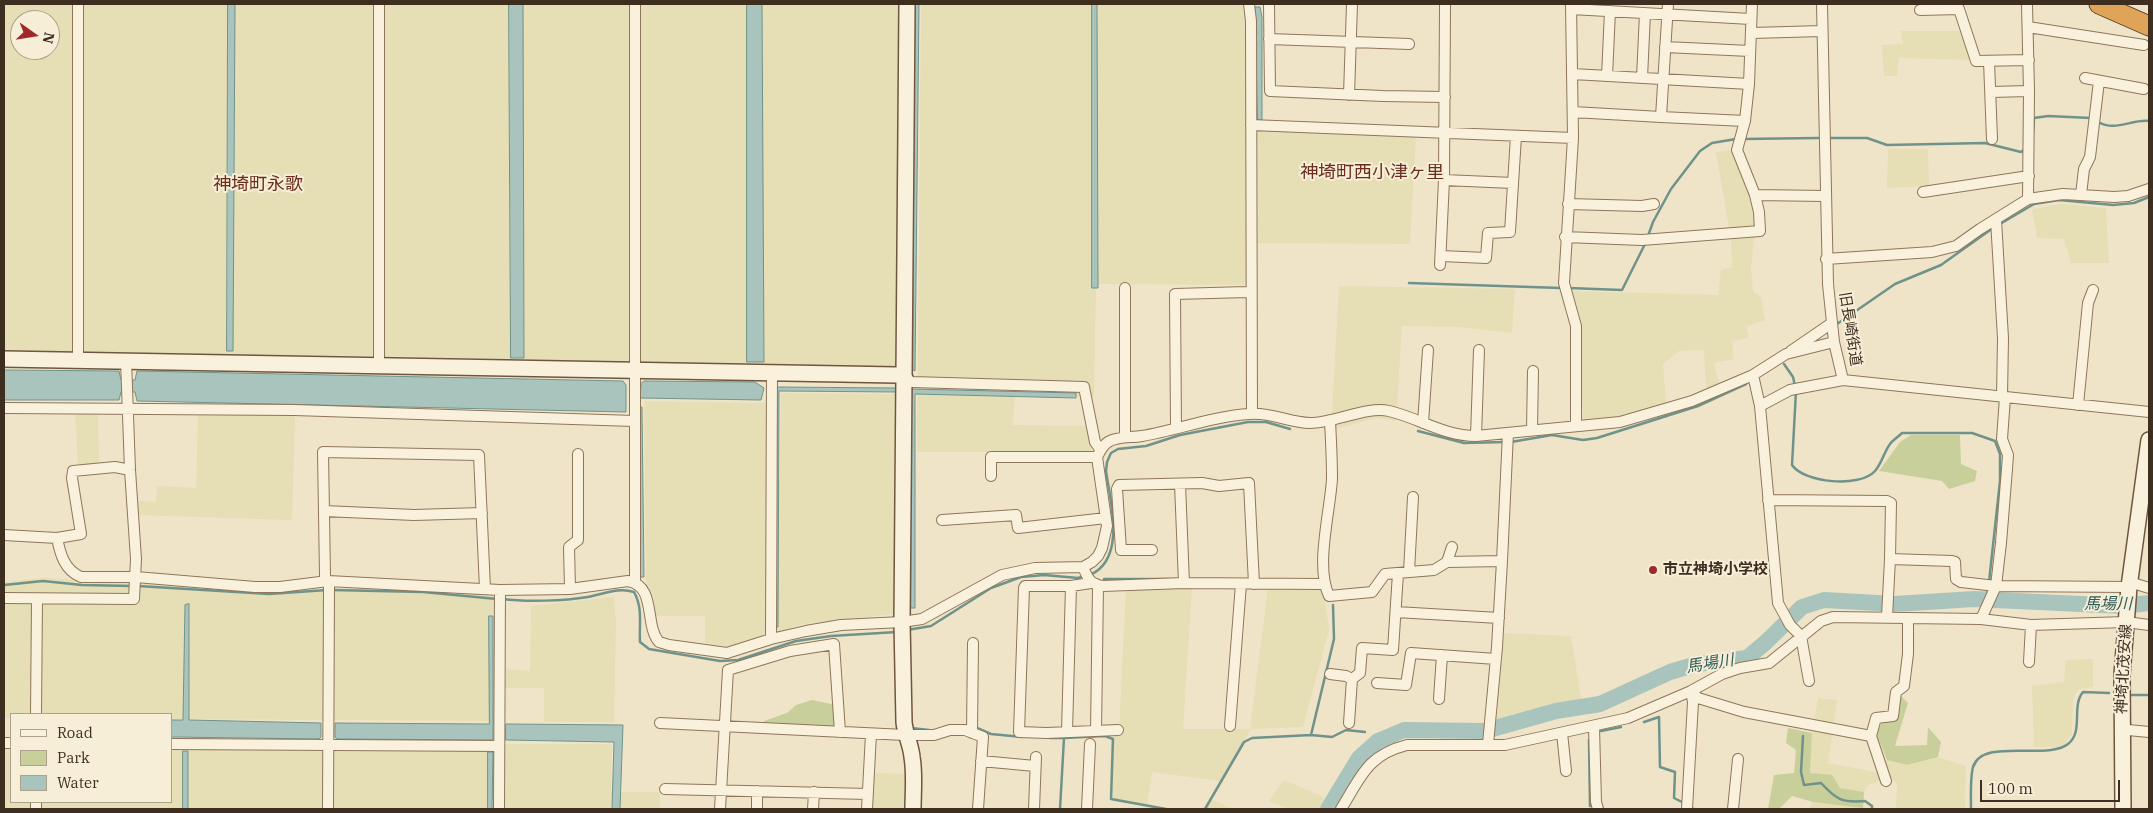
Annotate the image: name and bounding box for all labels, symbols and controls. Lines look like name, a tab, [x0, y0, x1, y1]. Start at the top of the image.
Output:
north arrow	[10, 10, 60, 60]
text: N	[39, 31, 59, 46]
district label: 神埼町西小津ヶ里	[1300, 162, 1444, 184]
district label: 神埼町永歌	[213, 174, 303, 196]
street label: 旧長崎街道	[1835, 291, 1865, 367]
place label: 市立神埼小学校	[1663, 561, 1768, 579]
marker: 市立神埼小学校	[1647, 564, 1659, 576]
water label: 馬場川	[2084, 594, 2132, 614]
street label: 神埼北茂安線	[2113, 624, 2135, 714]
water label: 馬場川	[1685, 651, 1735, 677]
legend	[10, 713, 172, 803]
text: Road	[57, 723, 93, 742]
text: Park	[57, 748, 90, 767]
scale bar	[1983, 770, 2123, 802]
text: Water	[57, 773, 99, 792]
text: 100 m	[1988, 779, 2033, 798]

